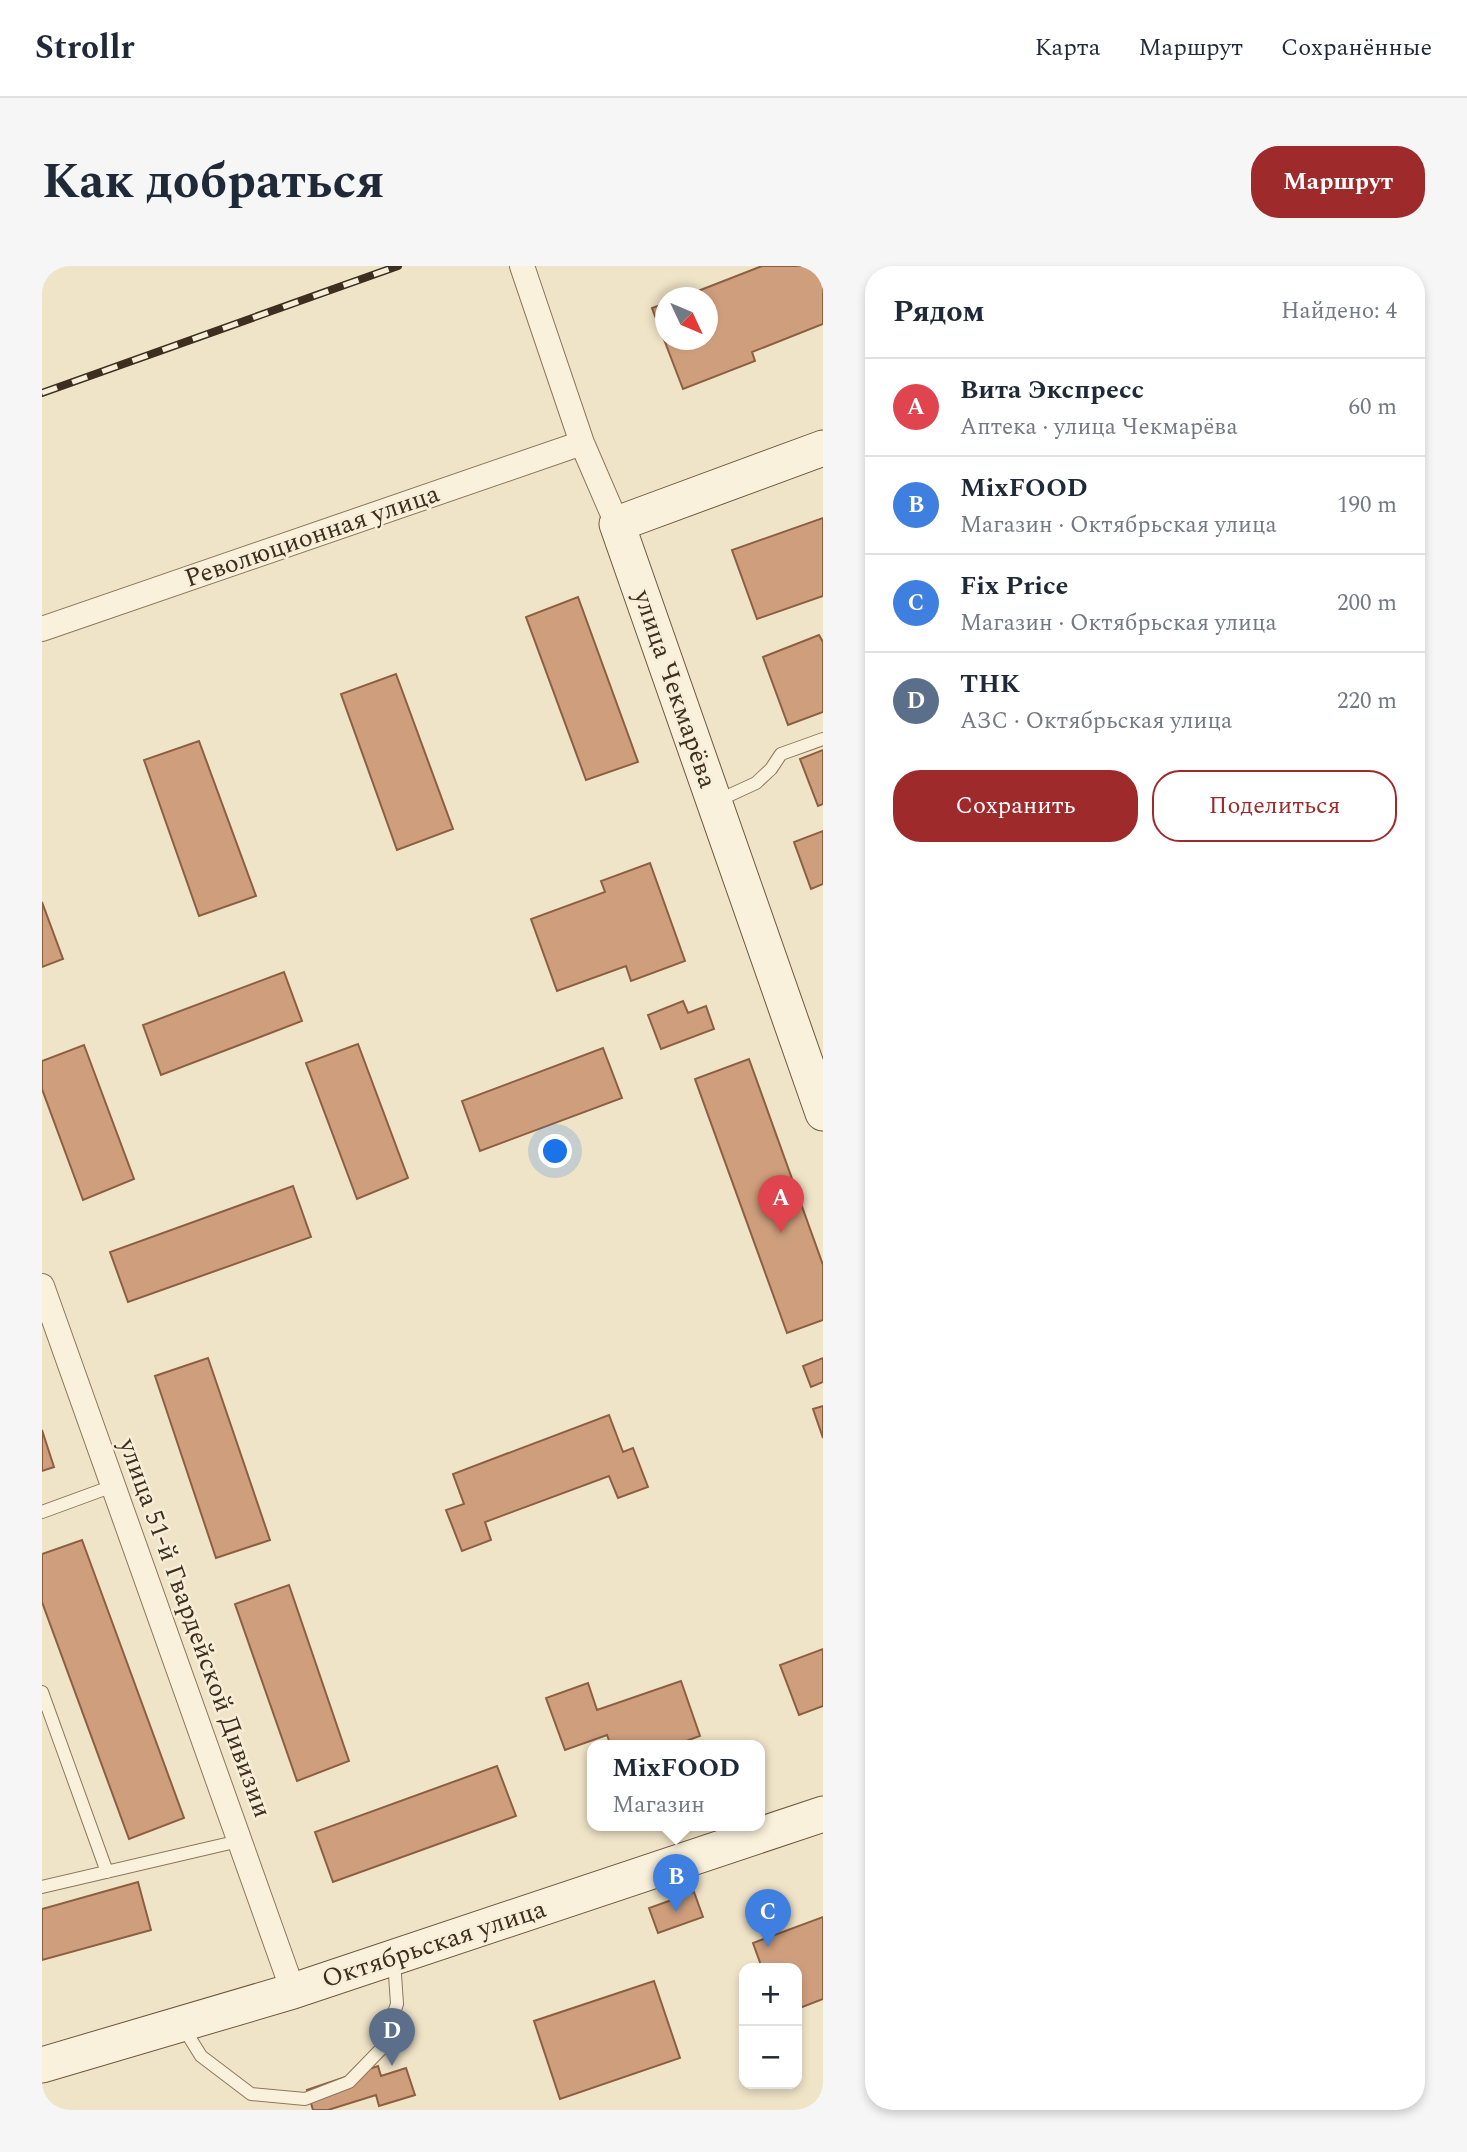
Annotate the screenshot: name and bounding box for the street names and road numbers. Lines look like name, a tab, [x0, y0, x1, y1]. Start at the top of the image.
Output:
street label: Революционная улица	[179, 474, 445, 598]
street label: улица Чекмарёва	[622, 583, 728, 794]
street label: улица 51-й Гвардейской Дивизии	[107, 1432, 282, 1823]
street label: Октябрьская улица	[317, 1889, 552, 1999]

